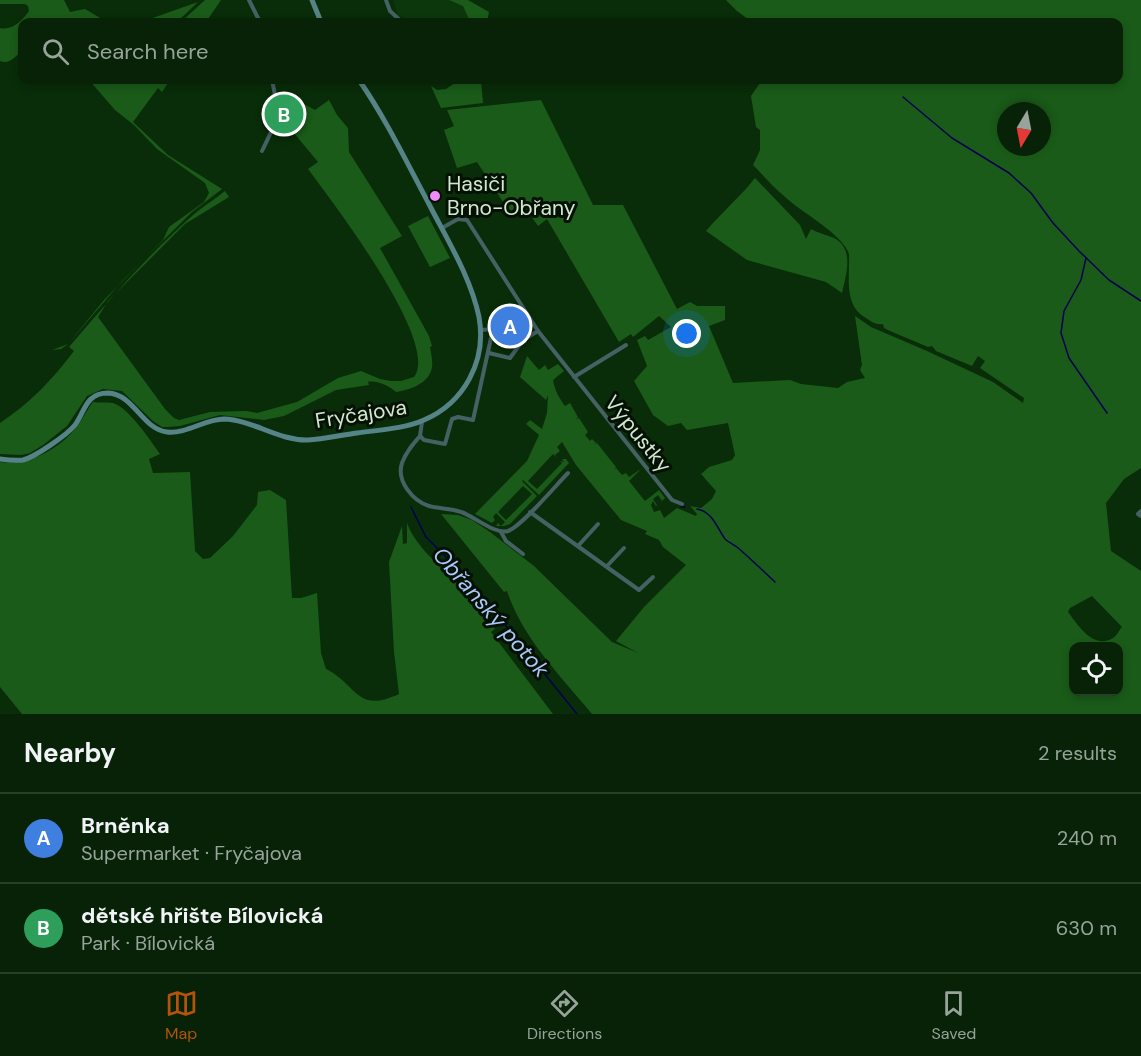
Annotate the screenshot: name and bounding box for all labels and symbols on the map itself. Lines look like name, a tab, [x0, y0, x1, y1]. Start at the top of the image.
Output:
pin: B	[264, 92, 304, 136]
north arrow	[997, 102, 1051, 156]
place label: Hasiči Brno-Obřany	[447, 170, 576, 222]
marker: Hasiči Brno-Obřany	[428, 189, 442, 203]
pin: A	[490, 304, 530, 348]
your location	[672, 319, 701, 348]
street label: Výpustky	[598, 390, 678, 479]
street label: Fryčajova	[313, 393, 409, 435]
water label: Obřanský potok	[426, 541, 556, 684]

